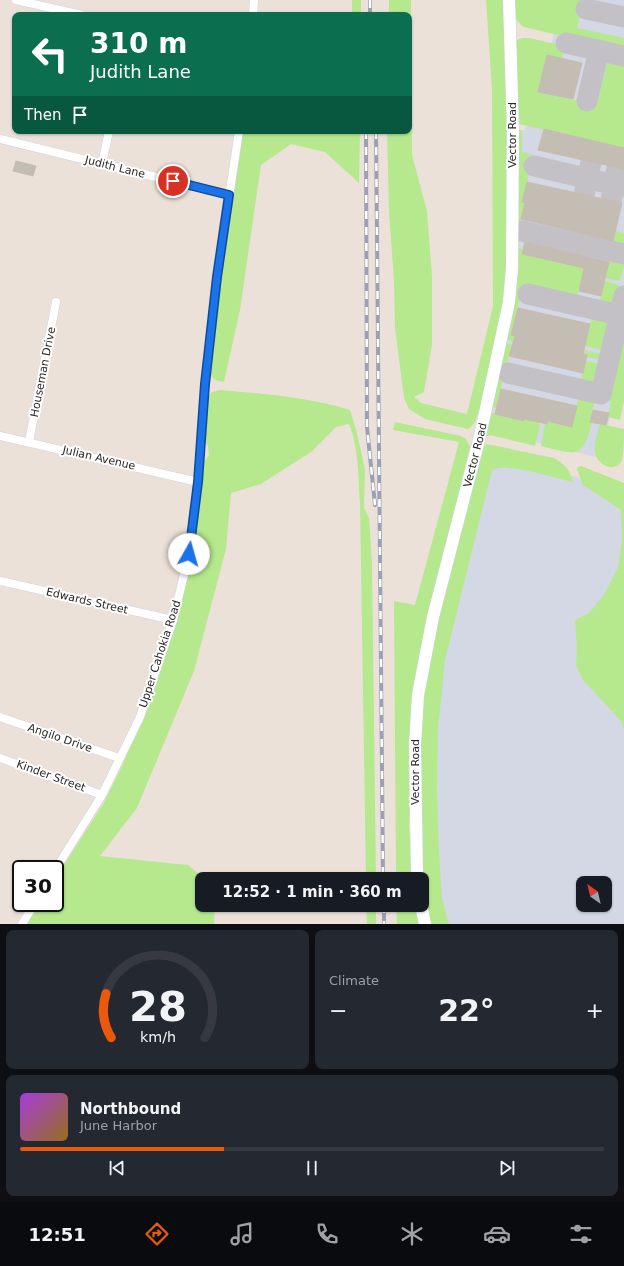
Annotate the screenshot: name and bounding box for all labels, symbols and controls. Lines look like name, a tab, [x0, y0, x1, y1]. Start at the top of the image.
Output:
text: 310 m	[90, 27, 187, 60]
icon: left	[24, 28, 76, 80]
text: Judith Lane	[90, 61, 191, 82]
street label: Vector Road	[506, 102, 519, 168]
icon: arrive	[69, 104, 91, 126]
text: Then	[24, 106, 61, 124]
street label: Judith Lane	[83, 153, 147, 181]
pin	[156, 164, 190, 198]
icon: arrive	[162, 170, 184, 192]
street label: Houseman Drive	[28, 326, 58, 418]
street label: Vector Road	[460, 421, 489, 489]
street label: Julian Avenue	[60, 443, 137, 473]
position arrow	[168, 533, 210, 575]
street label: Edwards Street	[45, 585, 130, 617]
street label: Upper Cahokia Road	[136, 599, 184, 709]
street label: Angilo Drive	[26, 721, 94, 755]
street label: Vector Road	[409, 739, 422, 805]
street label: Kinder Street	[15, 758, 88, 795]
speed limit sign: 30	[12, 860, 64, 912]
north arrow	[576, 876, 612, 912]
map controls	[576, 876, 612, 912]
text: 12:52 · 1 min · 360 m	[222, 883, 402, 901]
text: Climate	[329, 973, 379, 988]
text: 28	[129, 981, 186, 1030]
text: 22°	[438, 993, 495, 1028]
text: −	[329, 998, 347, 1023]
text: +	[586, 998, 604, 1023]
text: km/h	[139, 1028, 176, 1044]
text: Northbound	[80, 1100, 181, 1118]
text: June Harbor	[80, 1118, 157, 1133]
icon: previous	[106, 1157, 128, 1179]
icon: pause	[301, 1157, 323, 1179]
icon: next	[496, 1157, 518, 1179]
icon: directions	[143, 1220, 171, 1248]
icon: music	[228, 1220, 256, 1248]
icon: phone	[313, 1220, 341, 1248]
icon: climate	[398, 1220, 426, 1248]
icon: car	[483, 1220, 511, 1248]
icon: filters	[567, 1220, 595, 1248]
text: 12:51	[28, 1224, 86, 1245]

